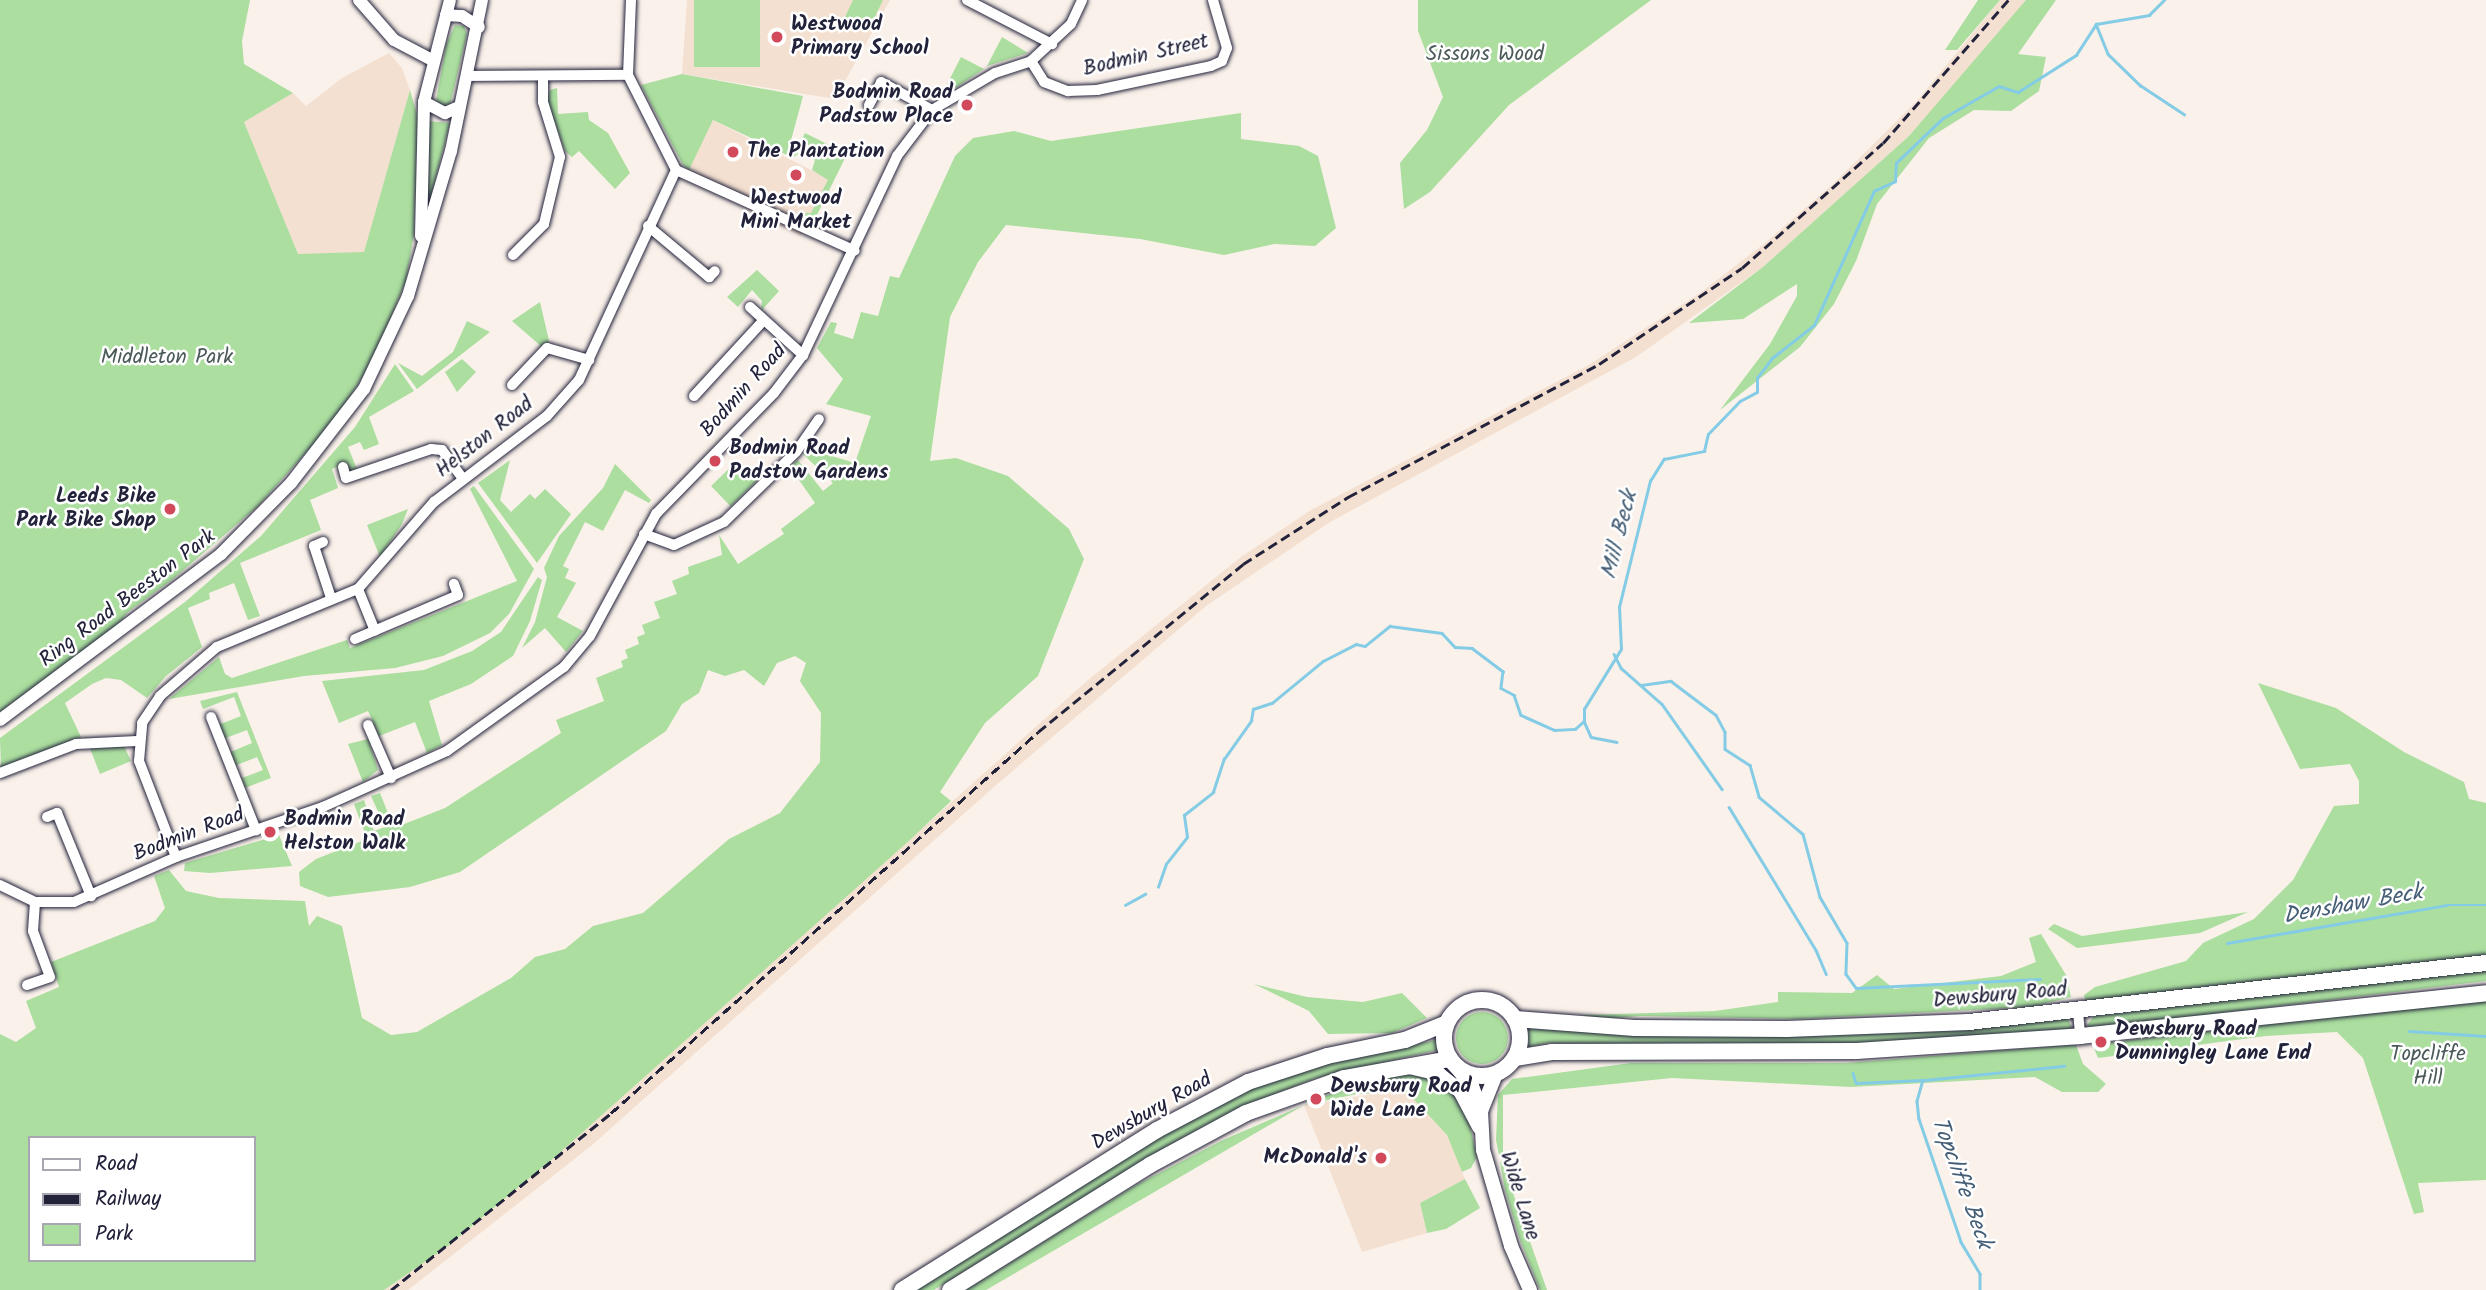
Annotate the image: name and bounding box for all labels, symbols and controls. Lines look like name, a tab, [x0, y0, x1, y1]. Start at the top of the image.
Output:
place label: Westwood Primary School	[791, 12, 929, 62]
marker: Westwood Primary School	[769, 29, 785, 45]
street label: Bodmin Street	[1081, 29, 1211, 83]
park label: Sissons Wood	[1426, 42, 1544, 68]
place label: Bodmin Road Padstow Place	[819, 80, 953, 130]
marker: Bodmin Road Padstow Place	[959, 97, 975, 113]
place label: The Plantation	[747, 139, 884, 165]
marker: The Plantation	[725, 144, 741, 160]
marker: Westwood Mini Market	[788, 167, 804, 183]
place label: Westwood Mini Market	[741, 186, 851, 236]
street label: Bodmin Road	[696, 339, 792, 443]
park label: Middleton Park	[101, 345, 233, 371]
street label: Helston Road	[431, 392, 539, 484]
place label: Bodmin Road Padstow Gardens	[729, 436, 888, 486]
marker: Bodmin Road Padstow Gardens	[707, 453, 723, 469]
place label: Leeds Bike Park Bike Shop	[16, 484, 156, 534]
water label: Mill Beck	[1596, 488, 1644, 582]
marker: Leeds Bike Park Bike Shop	[162, 501, 178, 517]
street label: Ring Road Beeston Park	[35, 525, 221, 673]
street label: Bodmin Road	[130, 802, 248, 868]
place label: Bodmin Road Helston Walk	[284, 807, 405, 857]
marker: Bodmin Road Helston Walk	[262, 824, 278, 840]
water label: Denshaw Beck	[2281, 879, 2425, 931]
street label: Dewsbury Road	[1932, 978, 2068, 1014]
place label: Dewsbury Road Dunningley Lane End	[2115, 1017, 2311, 1067]
marker: Dewsbury Road Dunningley Lane End	[2093, 1034, 2109, 1050]
park label: Topcliffe Hill	[2390, 1042, 2466, 1092]
street label: Dewsbury Road	[1087, 1067, 1217, 1157]
place label: Dewsbury Road Wide Lane	[1330, 1074, 1472, 1124]
marker: Dewsbury Road Wide Lane	[1308, 1091, 1324, 1107]
water label: Topcliffe Beck	[1924, 1113, 1998, 1253]
legend	[28, 1136, 256, 1262]
place label: McDonald's	[1264, 1145, 1367, 1171]
text: Road	[95, 1148, 137, 1181]
street label: Wide Lane	[1494, 1148, 1544, 1244]
marker: McDonald's	[1373, 1150, 1389, 1166]
text: Railway	[95, 1183, 161, 1216]
text: Park	[95, 1218, 133, 1251]

